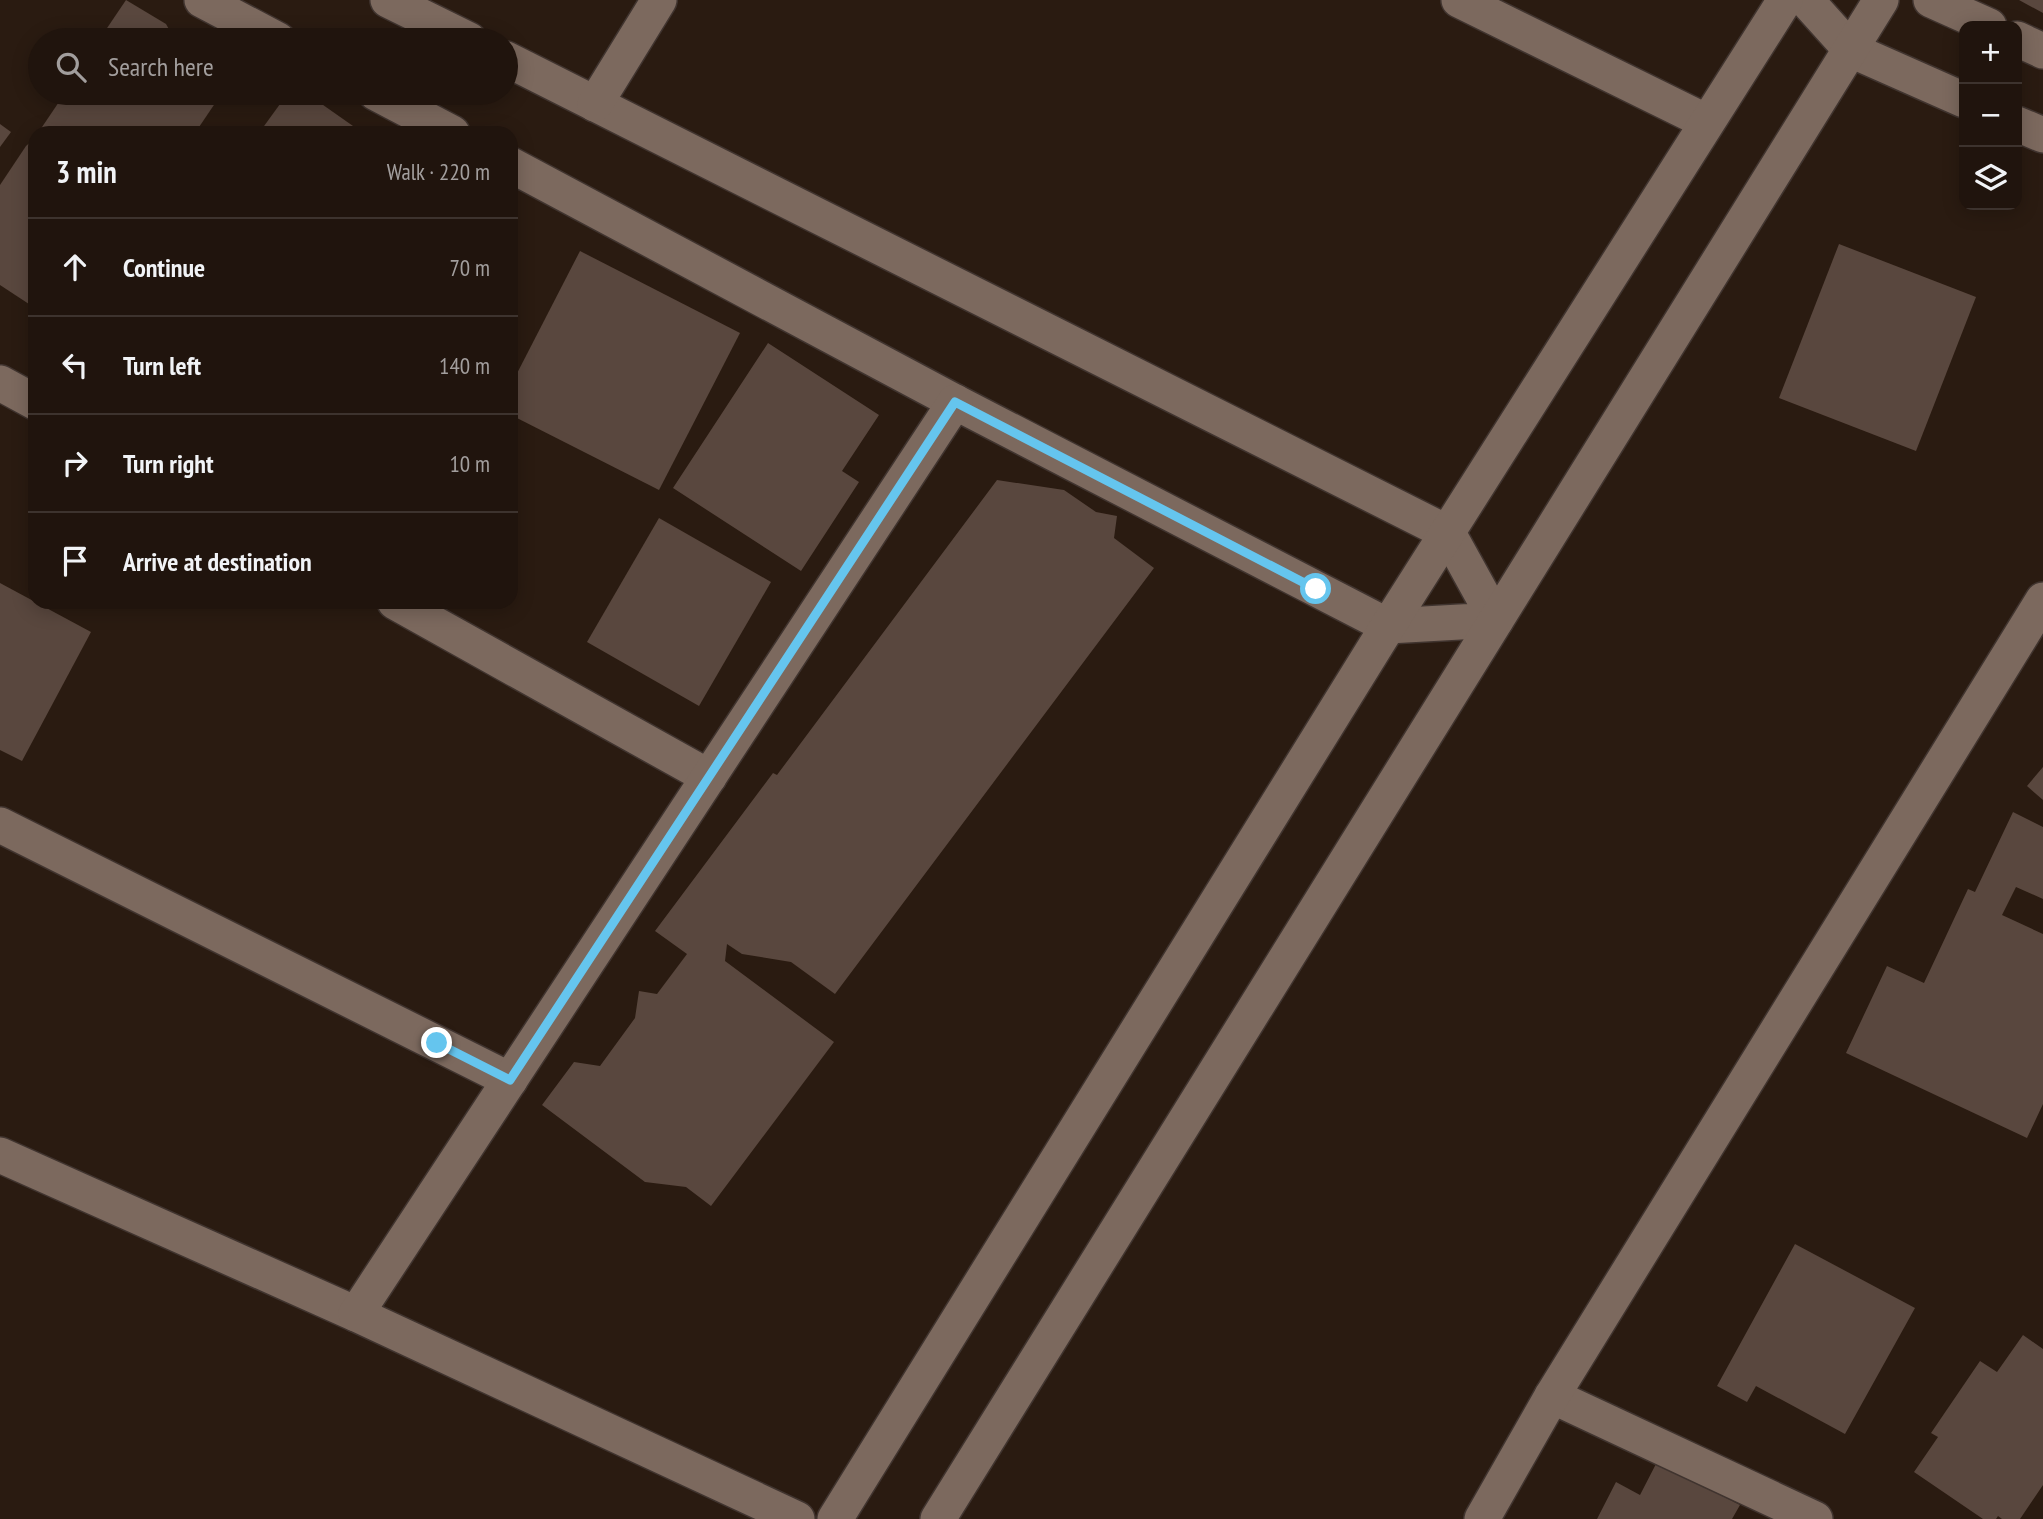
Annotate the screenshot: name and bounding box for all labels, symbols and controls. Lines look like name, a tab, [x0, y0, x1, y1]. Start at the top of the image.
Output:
map controls	[1959, 21, 2022, 210]
button: +	[1959, 21, 2022, 84]
search box	[28, 28, 518, 105]
icon: search	[52, 48, 90, 86]
text: Search here	[108, 50, 214, 83]
button: −	[1959, 84, 2022, 147]
button: layers	[1959, 147, 2022, 210]
text: 3 min	[56, 152, 117, 191]
text: Walk · 220 m	[387, 157, 490, 186]
icon: ahead	[56, 248, 94, 286]
text: Continue	[123, 251, 205, 284]
text: 70 m	[449, 253, 490, 282]
icon: left	[56, 346, 94, 384]
text: Turn left	[123, 349, 201, 382]
text: 140 m	[439, 351, 490, 380]
icon: right	[56, 444, 94, 482]
text: Turn right	[123, 447, 214, 480]
text: 10 m	[449, 449, 490, 478]
icon: arrive	[56, 542, 94, 580]
text: Arrive at destination	[123, 545, 312, 578]
route start	[1300, 573, 1331, 604]
route end	[421, 1027, 452, 1058]

